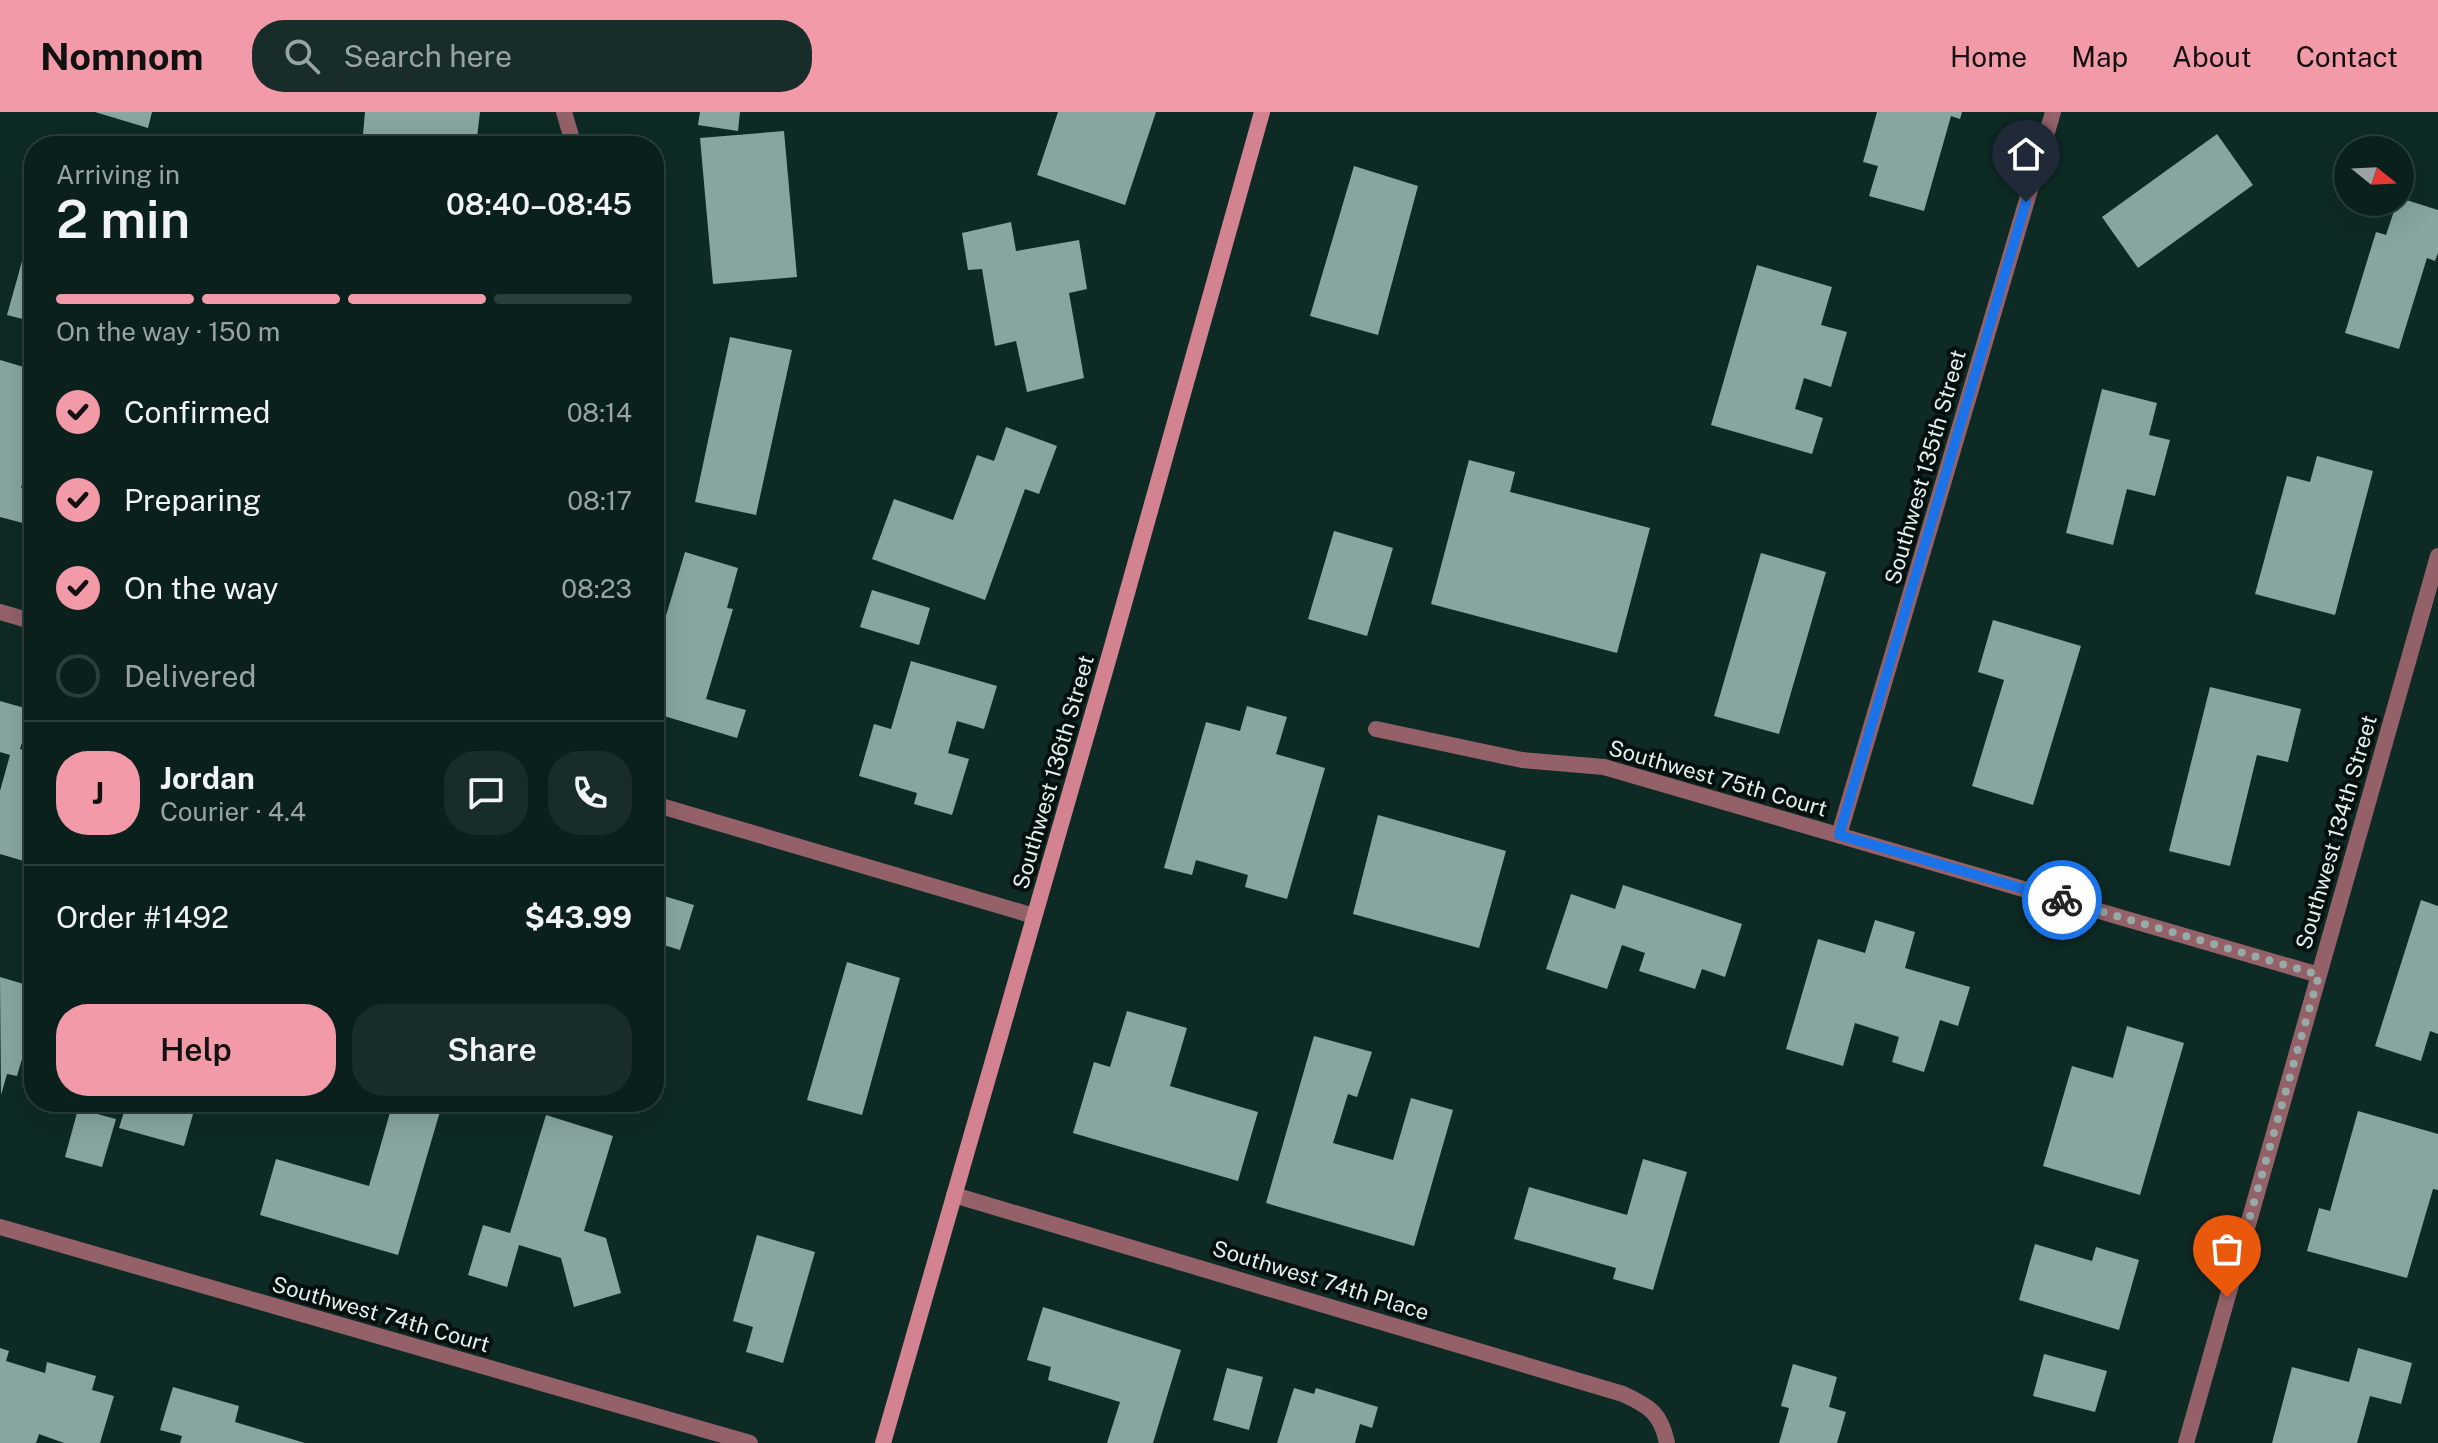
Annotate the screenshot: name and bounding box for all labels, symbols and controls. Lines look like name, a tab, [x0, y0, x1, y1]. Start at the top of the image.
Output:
search box	[252, 20, 812, 92]
text: Nomnom	[40, 34, 204, 79]
icon: search	[280, 34, 324, 78]
text: Search here	[344, 38, 512, 74]
text: Home	[1950, 40, 2027, 73]
text: Map	[2071, 40, 2128, 73]
text: About	[2172, 40, 2252, 73]
text: Contact	[2296, 40, 2398, 73]
pin	[1992, 120, 2060, 202]
icon: home	[2004, 132, 2048, 176]
north arrow	[2334, 136, 2414, 216]
map controls	[2334, 136, 2414, 216]
text: Arriving in	[56, 159, 180, 190]
text: 08:40–08:45	[446, 186, 632, 222]
text: 2 min	[56, 189, 190, 250]
text: On the way · 150 m	[56, 316, 280, 347]
street label: Southwest 135th Street	[1879, 347, 1971, 587]
icon: check	[56, 390, 100, 434]
text: Confirmed	[124, 394, 270, 430]
text: 08:14	[567, 397, 632, 428]
icon: check	[56, 478, 100, 522]
text: Preparing	[124, 482, 261, 518]
text: 08:17	[567, 485, 632, 516]
icon: check	[56, 566, 100, 610]
text: On the way	[124, 570, 278, 606]
text: 08:23	[561, 573, 632, 604]
street label: Southwest 136th Street	[1007, 652, 1099, 892]
text: Delivered	[124, 658, 256, 694]
street label: Southwest 134th Street	[2290, 712, 2382, 952]
street label: Southwest 75th Court	[1606, 734, 1830, 822]
button: chat	[444, 751, 528, 835]
button: phone	[548, 751, 632, 835]
text: Jordan	[160, 760, 255, 796]
text: J	[92, 775, 104, 811]
text: Courier · 4.4	[160, 796, 306, 827]
courier	[2022, 860, 2102, 940]
icon: bike	[2040, 878, 2084, 922]
text: Order #1492	[56, 899, 229, 935]
text: $43.99	[524, 899, 632, 935]
button: Help	[56, 1004, 336, 1096]
button: Share	[352, 1004, 632, 1096]
pin	[2193, 1215, 2261, 1297]
icon: bag	[2205, 1227, 2249, 1271]
street label: Southwest 74th Place	[1210, 1235, 1432, 1325]
street label: Southwest 74th Court	[269, 1270, 493, 1358]

